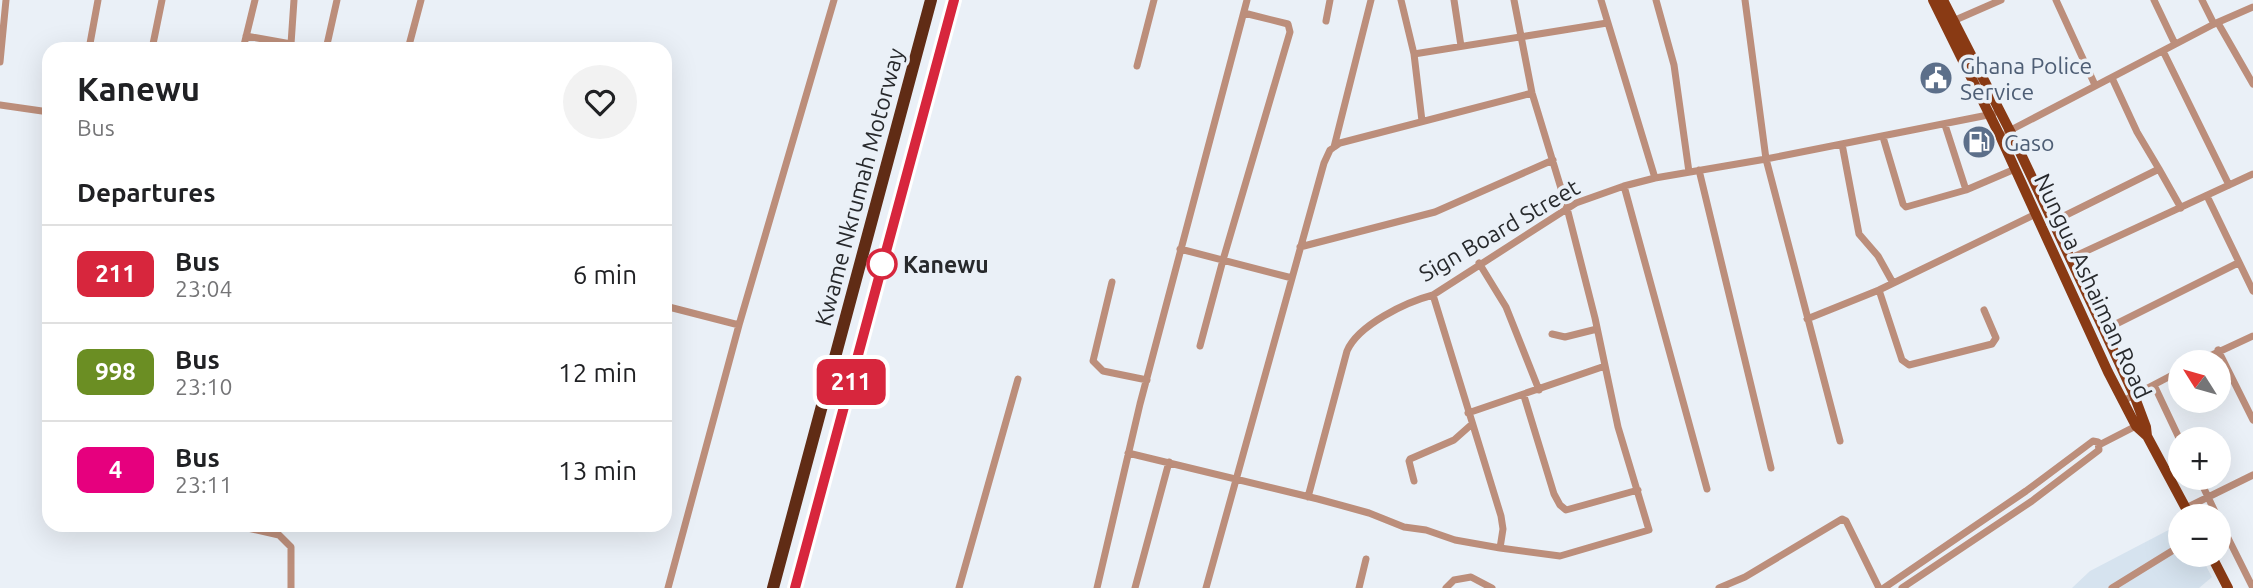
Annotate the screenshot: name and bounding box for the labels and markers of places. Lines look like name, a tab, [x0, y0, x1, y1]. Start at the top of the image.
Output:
place label: Ghana Police Service	[1960, 53, 2092, 104]
public building icon: Ghana Police Service	[1917, 59, 1955, 97]
fuel station icon: Gaso	[1960, 123, 1998, 161]
place label: Gaso	[2004, 130, 2055, 155]
marker: Kanewu	[867, 249, 897, 279]
place label: Kanewu	[903, 252, 989, 277]

